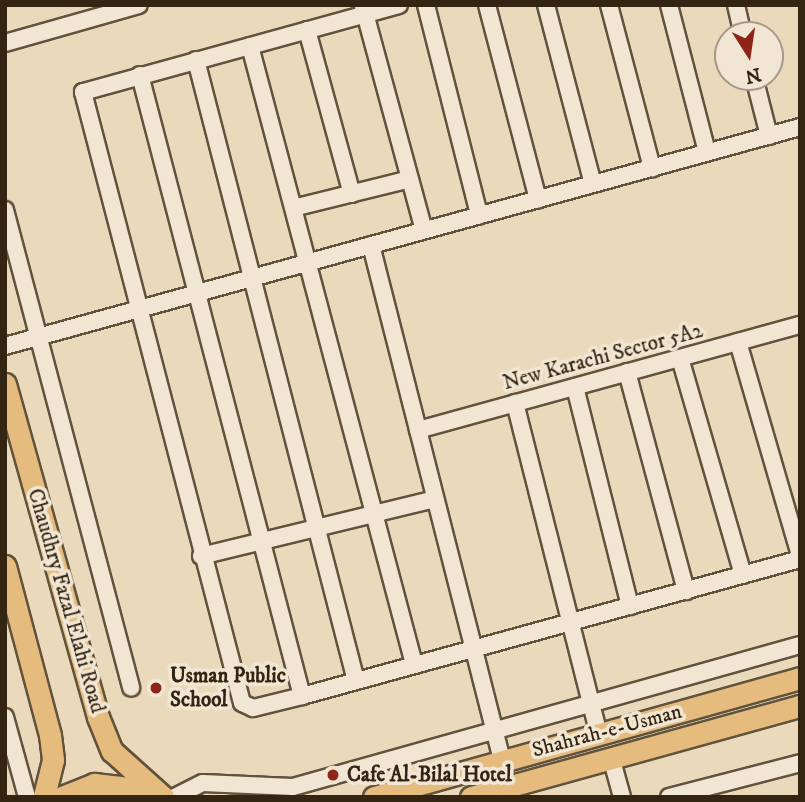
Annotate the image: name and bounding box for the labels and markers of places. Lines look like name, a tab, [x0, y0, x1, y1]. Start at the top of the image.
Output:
place label: Usman Public School	[170, 663, 286, 713]
marker: Usman Public School	[148, 680, 164, 696]
place label: Cafe Al-Bilal Hotel	[347, 762, 512, 788]
marker: Cafe Al-Bilal Hotel	[325, 767, 341, 783]

